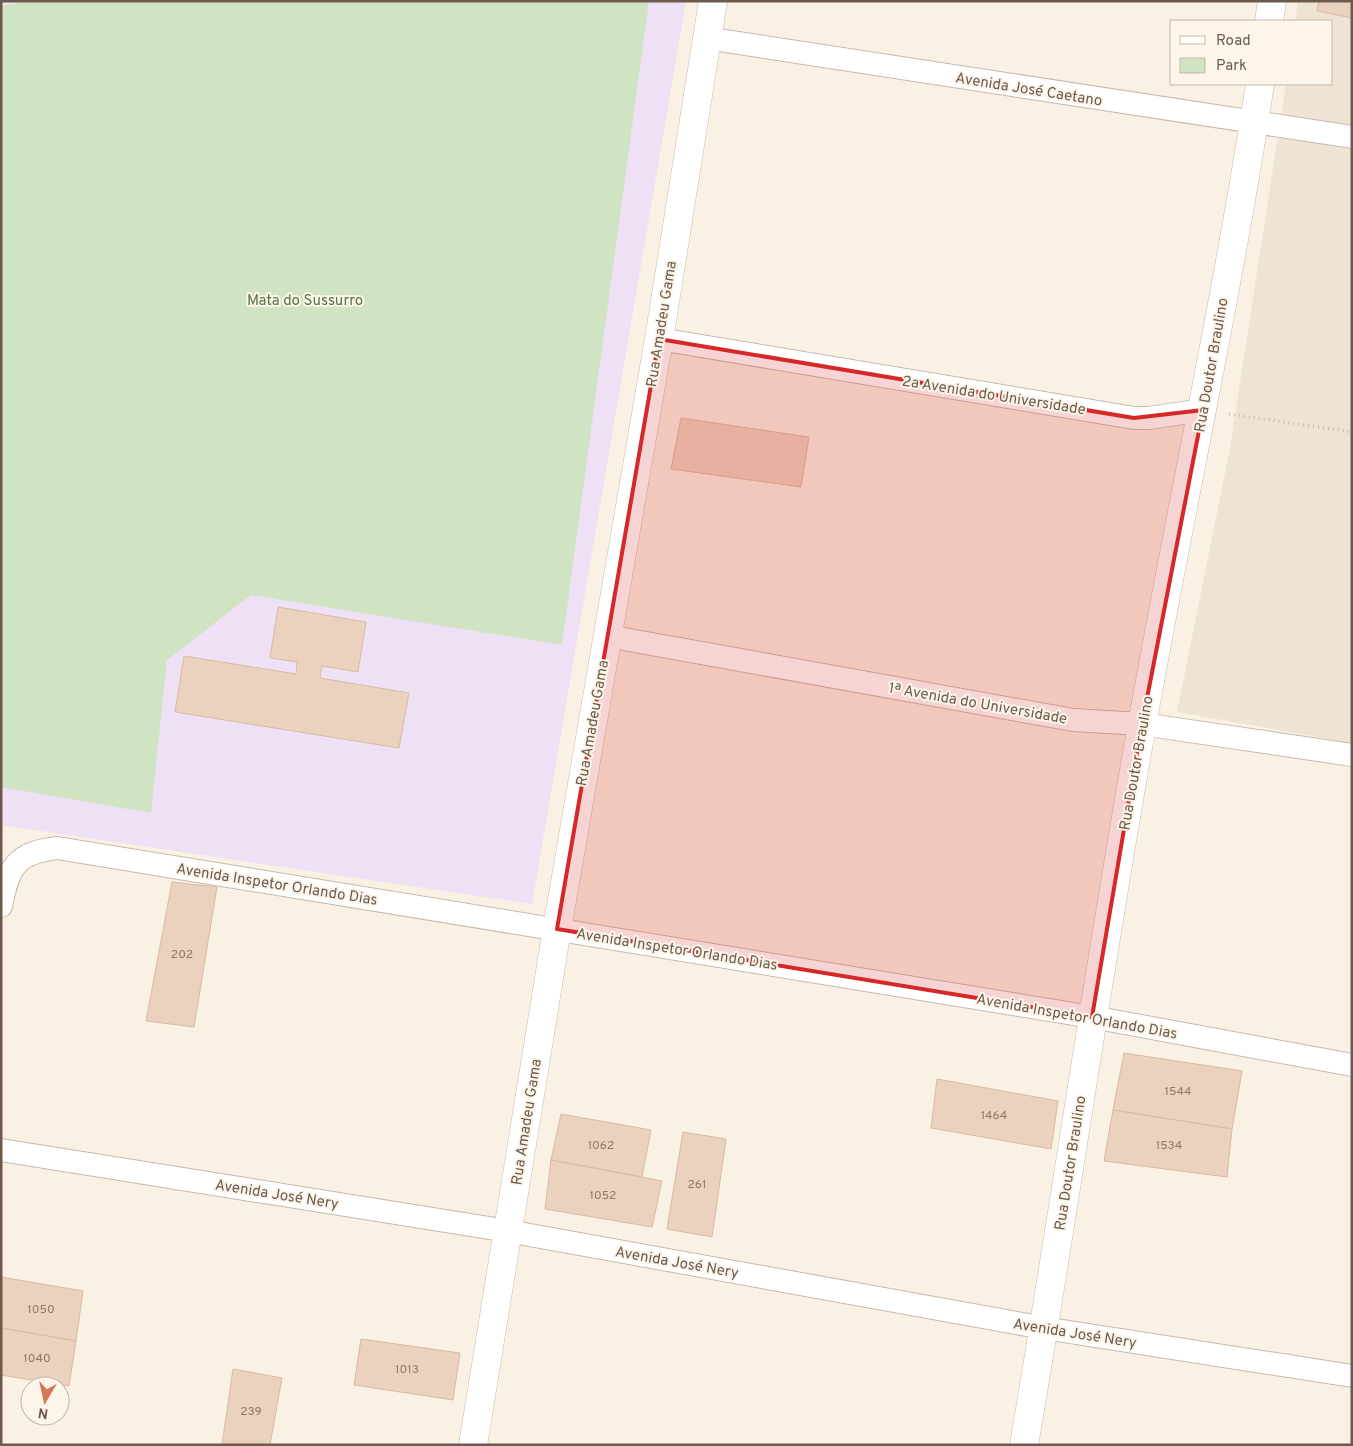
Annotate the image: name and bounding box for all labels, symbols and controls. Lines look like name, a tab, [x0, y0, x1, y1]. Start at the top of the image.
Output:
legend	[1170, 20, 1333, 85]
text: Road	[1216, 32, 1251, 51]
text: Park	[1216, 57, 1247, 76]
street label: Avenida José Caetano	[954, 69, 1104, 111]
street label: Rua Amadeu Gama	[643, 260, 682, 389]
park label: Mata do Sussurro	[247, 292, 363, 311]
street label: Rua Doutor Braulino	[1191, 296, 1234, 434]
street label: 2a Avenida do Universidade	[901, 373, 1087, 420]
street label: Rua Amadeu Gama	[573, 659, 614, 788]
street label: 1ª Avenida do Universidade	[887, 679, 1068, 730]
street label: Rua Doutor Braulino	[1116, 694, 1159, 832]
street label: Avenida Inspetor Orlando Dias	[175, 860, 379, 911]
street label: Avenida Inspetor Orlando Dias	[575, 925, 779, 976]
house number: 202	[171, 947, 193, 963]
street label: Avenida Inspetor Orlando Dias	[975, 990, 1179, 1045]
street label: Rua Amadeu Gama	[508, 1058, 547, 1187]
house number: 1544	[1164, 1084, 1192, 1100]
street label: Rua Doutor Braulino	[1051, 1094, 1092, 1232]
house number: 1464	[981, 1108, 1007, 1124]
house number: 1062	[588, 1138, 614, 1154]
house number: 1534	[1156, 1138, 1182, 1154]
street label: Avenida José Nery	[214, 1176, 340, 1215]
house number: 261	[688, 1177, 706, 1193]
house number: 1052	[590, 1188, 616, 1204]
street label: Avenida José Nery	[614, 1243, 740, 1284]
house number: 1050	[27, 1302, 55, 1318]
street label: Avenida José Nery	[1012, 1315, 1138, 1354]
house number: 1040	[23, 1351, 51, 1367]
house number: 1013	[395, 1362, 419, 1378]
north arrow	[20, 1376, 70, 1426]
text: N	[37, 1403, 50, 1422]
house number: 239	[240, 1404, 262, 1420]

